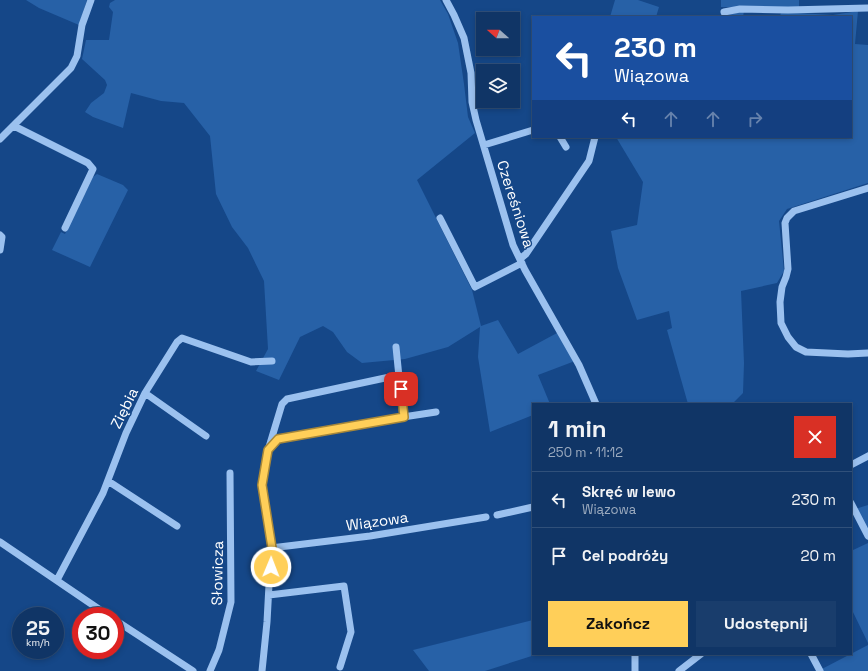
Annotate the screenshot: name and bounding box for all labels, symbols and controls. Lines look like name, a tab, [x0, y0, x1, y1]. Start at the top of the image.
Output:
north arrow	[476, 12, 520, 56]
map controls	[476, 12, 520, 108]
text: 230 m	[614, 29, 697, 65]
icon: left	[548, 32, 600, 84]
button: layers	[476, 64, 520, 108]
text: Wiązowa	[614, 64, 689, 87]
icon: left	[618, 108, 640, 130]
icon: ahead	[660, 108, 682, 130]
icon: ahead	[702, 108, 724, 130]
icon: right	[744, 108, 766, 130]
street label: Czereśniowa	[493, 158, 539, 250]
pin	[384, 372, 418, 406]
icon: arrive	[390, 378, 412, 400]
street label: Ziębia	[106, 384, 142, 432]
text: 1 min	[548, 413, 607, 444]
button: close	[794, 416, 836, 458]
text: 250 m · 11:12	[548, 444, 623, 461]
text: Skręć w lewo	[582, 482, 676, 501]
icon: left	[548, 489, 570, 511]
text: 230 m	[792, 490, 836, 509]
text: Wiązowa	[582, 501, 636, 518]
street label: Wiązowa	[345, 507, 410, 535]
street label: Słowicza	[207, 540, 227, 605]
icon: arrive	[548, 545, 570, 567]
position arrow	[250, 546, 292, 588]
text: Cel podróży	[582, 546, 668, 565]
text: 20 m	[801, 546, 836, 565]
button: Zakończ	[548, 601, 688, 647]
button: Udostępnij	[696, 601, 836, 647]
speed limit sign: 30	[72, 607, 124, 659]
text: 25	[26, 615, 50, 641]
text: km/h	[26, 636, 50, 649]

